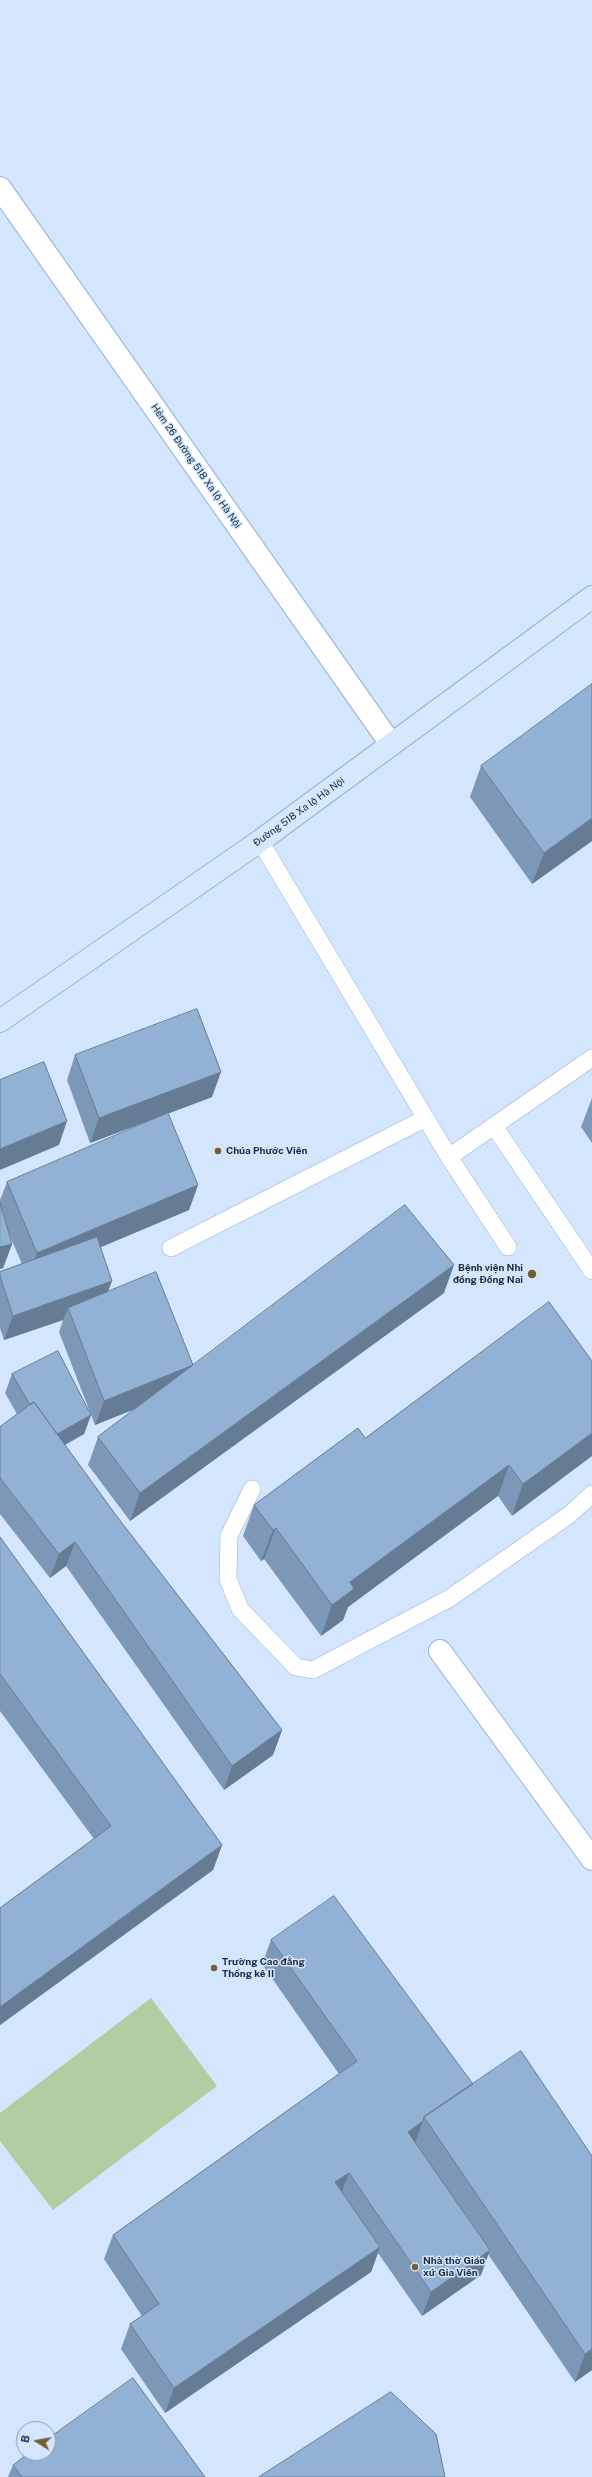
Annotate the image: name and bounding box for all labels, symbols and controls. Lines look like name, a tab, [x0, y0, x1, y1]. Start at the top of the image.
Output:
street label: Hẻm 26 Đường 518 Xa lộ Hà Nội	[148, 402, 244, 530]
street label: Đường 518 Xa lộ Hà Nội	[251, 775, 347, 849]
place label: Chúa Phước Viên	[226, 1145, 307, 1157]
marker: Chúa Phước Viên	[213, 1146, 223, 1156]
place label: Bệnh viện Nhi đồng Đồng Nai	[453, 1262, 523, 1286]
marker: Bệnh viện Nhi đồng Đồng Nai	[526, 1268, 538, 1280]
place label: Trường Cao đẳng Thống kê II	[222, 1956, 305, 1980]
marker: Trường Cao đẳng Thống kê II	[209, 1963, 219, 1973]
place label: Nhà thờ Giáo xứ Gia Viên	[423, 2255, 485, 2278]
marker: Nhà thờ Giáo xứ Gia Viên	[410, 2262, 420, 2272]
north arrow	[16, 2421, 56, 2461]
text: B	[19, 2434, 32, 2444]

